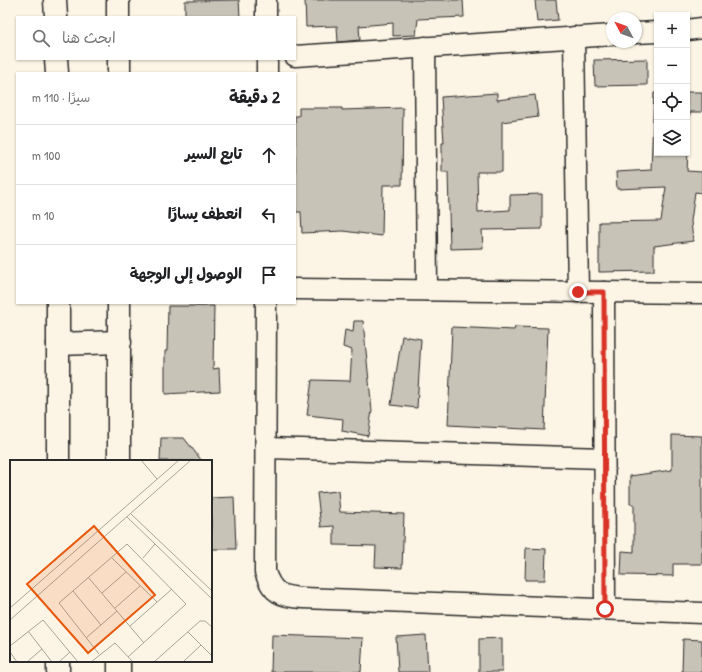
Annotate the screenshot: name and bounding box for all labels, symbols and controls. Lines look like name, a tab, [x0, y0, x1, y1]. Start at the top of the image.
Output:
north arrow	[606, 12, 642, 48]
map controls	[654, 12, 690, 156]
button: +	[654, 12, 690, 48]
search box	[16, 16, 296, 60]
icon: search	[30, 27, 52, 49]
text: ابحث هنا	[62, 27, 116, 48]
button: −	[654, 48, 690, 84]
button: locate	[654, 84, 690, 120]
text: 2 دقيقة	[229, 85, 280, 108]
text: سيرًا · 110 m	[32, 88, 90, 106]
button: layers	[654, 120, 690, 156]
text: تابع السير	[185, 143, 242, 164]
icon: ahead	[258, 144, 280, 166]
text: 100 m	[32, 146, 60, 164]
text: انعطف يسارًا	[168, 203, 242, 224]
icon: left	[258, 204, 280, 226]
text: 10 m	[32, 206, 54, 224]
text: الوصول إلى الوجهة	[130, 263, 242, 284]
icon: arrive	[258, 264, 280, 286]
route end	[569, 283, 587, 301]
inset map	[10, 460, 212, 662]
route start	[596, 600, 614, 618]

